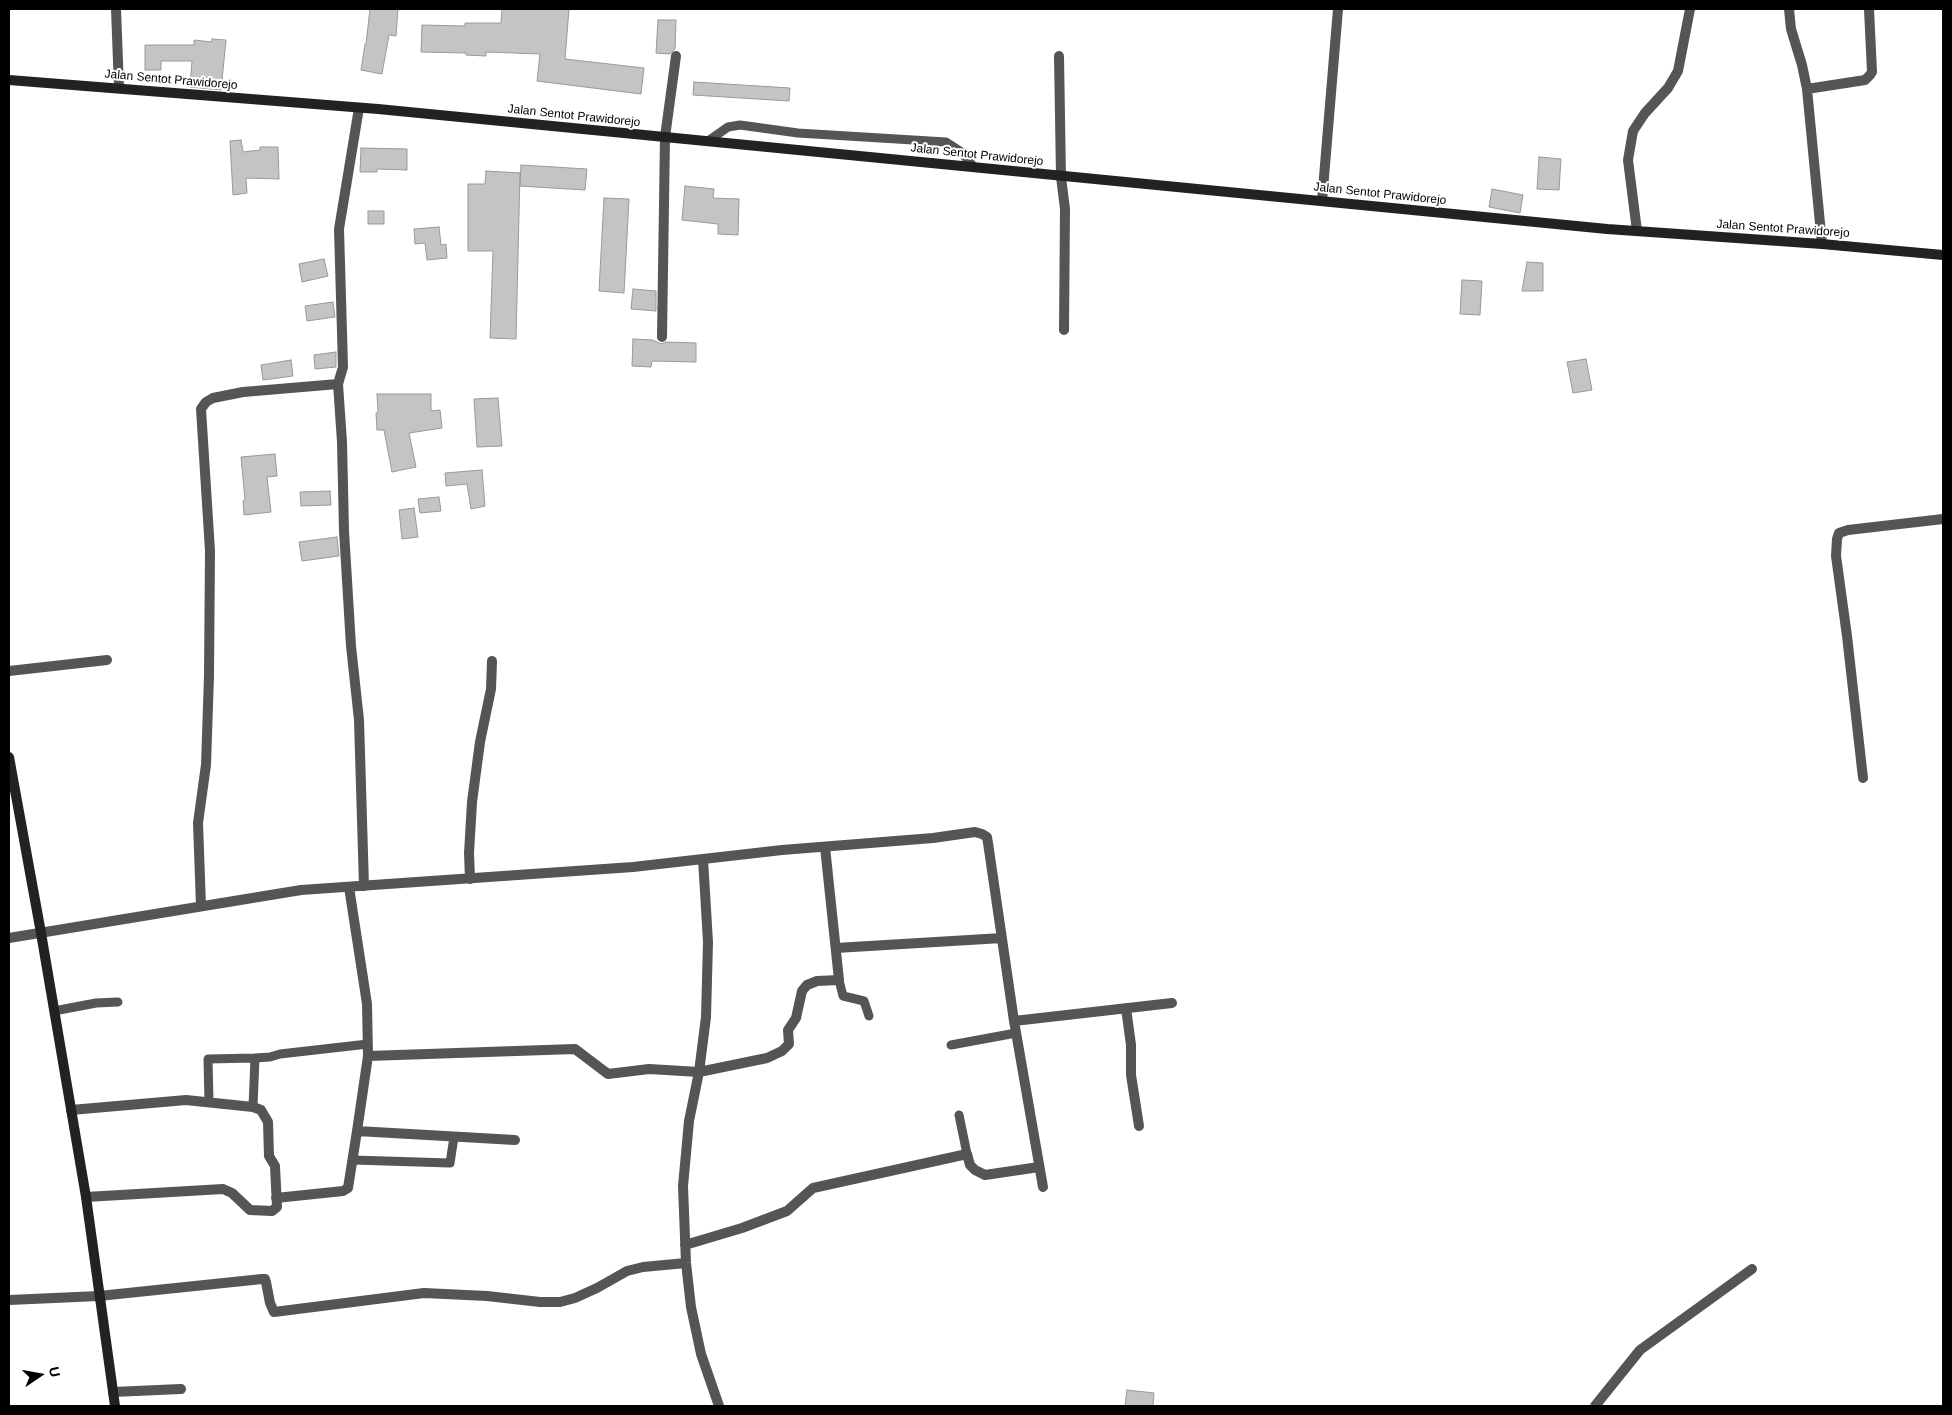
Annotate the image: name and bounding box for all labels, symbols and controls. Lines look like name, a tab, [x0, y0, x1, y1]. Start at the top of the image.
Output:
street label: Jalan Sentot Prawidorejo	[104, 67, 238, 93]
street label: Jalan Sentot Prawidorejo	[507, 102, 641, 130]
street label: Jalan Sentot Prawidorejo	[910, 141, 1044, 169]
street label: Jalan Sentot Prawidorejo	[1313, 180, 1447, 208]
street label: Jalan Sentot Prawidorejo	[1716, 217, 1850, 241]
north arrow	[15, 1350, 65, 1400]
text: U	[46, 1365, 64, 1378]

